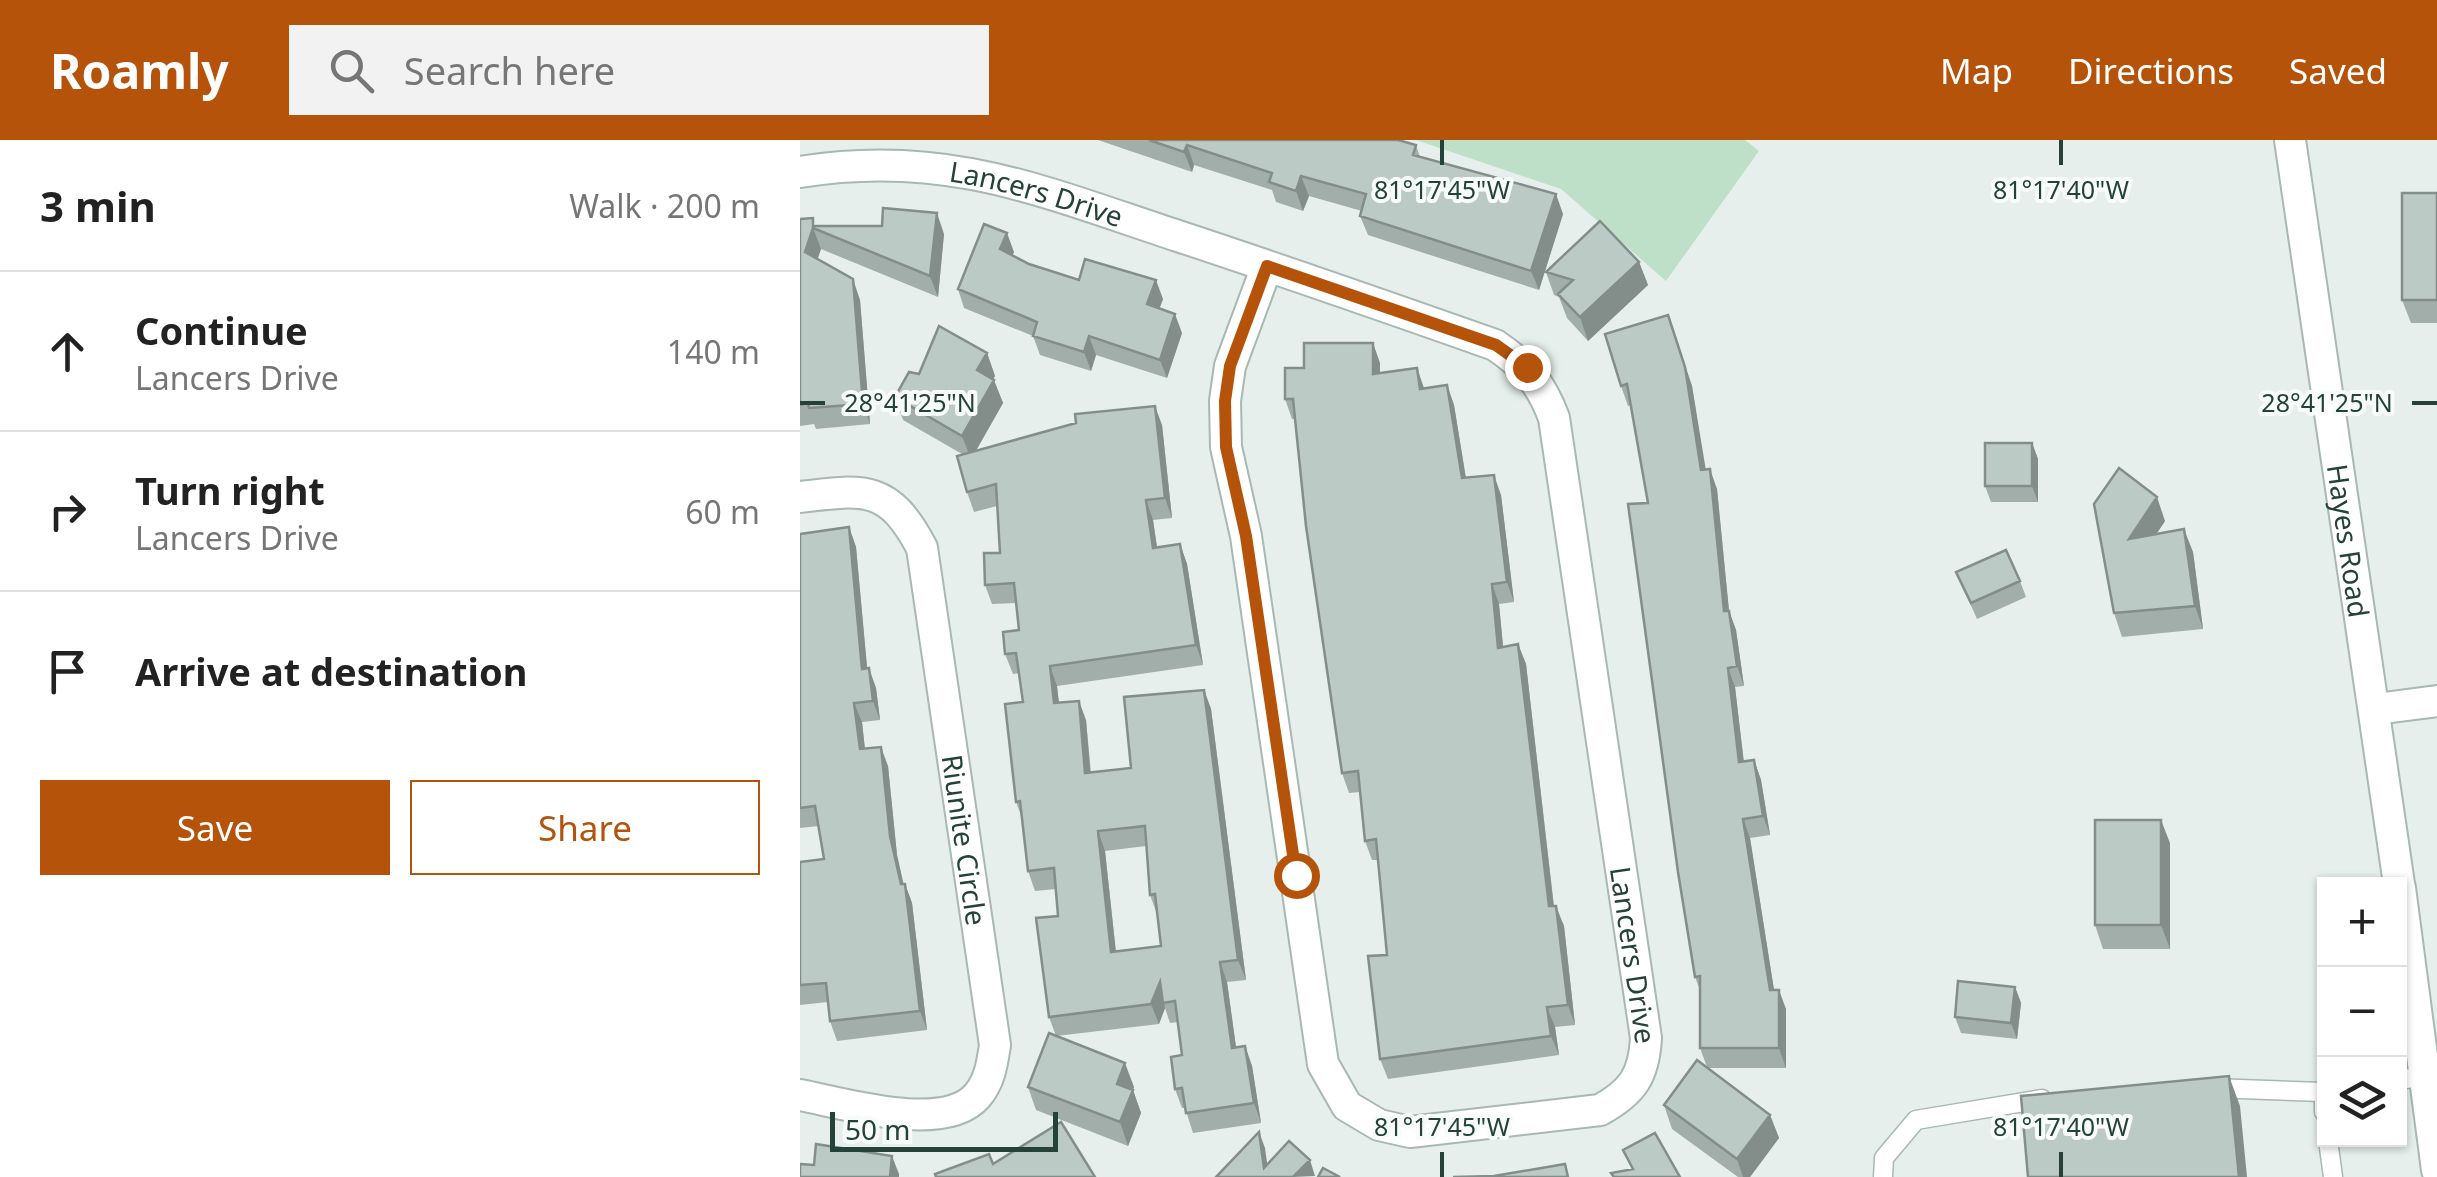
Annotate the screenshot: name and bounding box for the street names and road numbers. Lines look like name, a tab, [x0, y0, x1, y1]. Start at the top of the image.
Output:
street label: Lancers Drive	[947, 152, 1128, 235]
street label: Hayes Road	[2319, 461, 2379, 620]
street label: Riunite Circle	[934, 752, 996, 928]
street label: Lancers Drive	[1602, 864, 1666, 1046]

